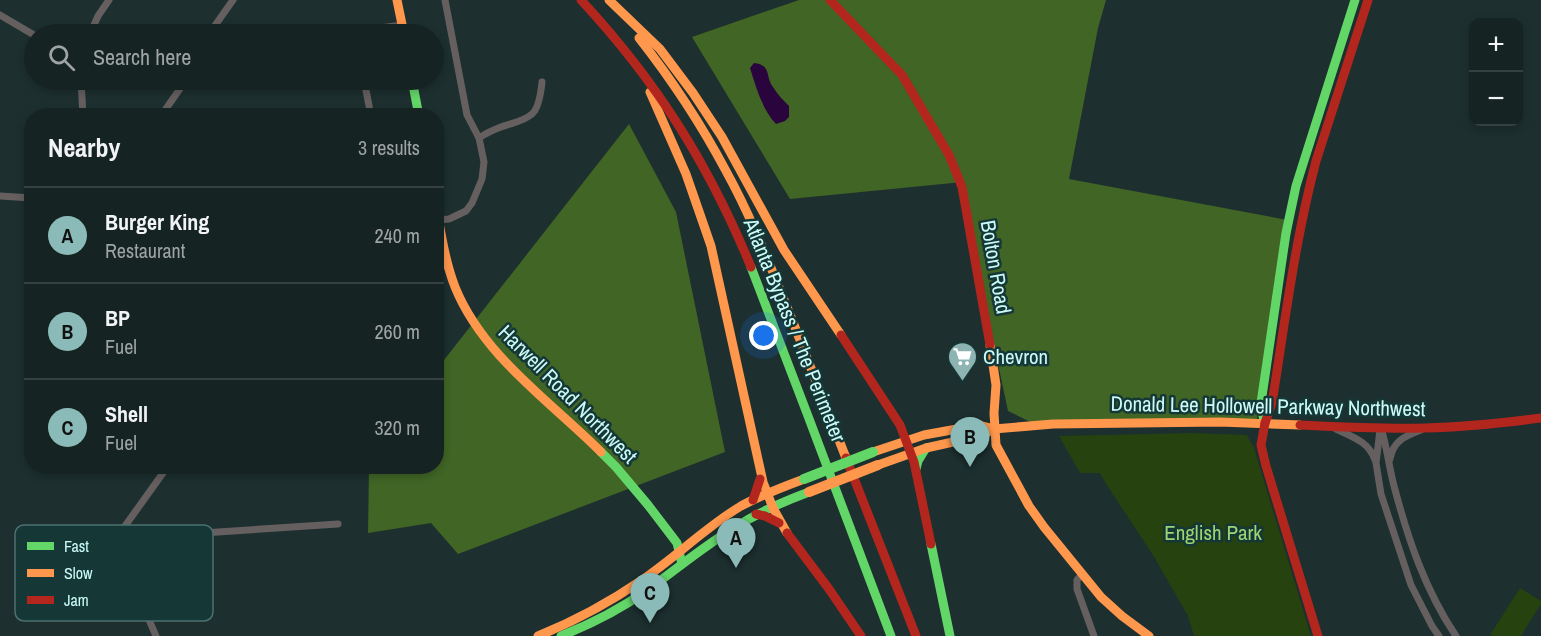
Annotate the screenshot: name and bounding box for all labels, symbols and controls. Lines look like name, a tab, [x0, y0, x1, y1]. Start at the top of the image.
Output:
map controls	[1469, 18, 1523, 126]
button: +	[1469, 18, 1523, 72]
search box	[24, 24, 444, 90]
icon: search	[45, 41, 78, 74]
text: Search here	[93, 42, 191, 72]
button: −	[1469, 72, 1523, 126]
text: Nearby	[48, 130, 120, 165]
text: 3 results	[358, 134, 420, 161]
text: Burger King	[105, 207, 209, 237]
street label: Atlanta Bypass / The Perimeter	[736, 213, 853, 446]
street label: Bolton Road	[973, 218, 1019, 316]
text: A	[62, 222, 73, 249]
text: 240 m	[374, 222, 420, 249]
text: Restaurant	[105, 237, 185, 264]
text: BP	[105, 303, 130, 333]
text: B	[62, 318, 73, 345]
text: 260 m	[374, 318, 420, 345]
street label: Harwell Road Northwest	[492, 318, 644, 470]
your location	[749, 321, 778, 350]
text: Fuel	[105, 333, 137, 360]
supermarket icon: Chevron	[946, 340, 978, 382]
place label: Chevron	[983, 342, 1048, 371]
street label: Donald Lee Hollowell Parkway Northwest	[1110, 389, 1426, 423]
text: Shell	[105, 399, 148, 429]
text: C	[62, 414, 73, 441]
text: 320 m	[374, 414, 420, 441]
pin: B	[950, 418, 990, 467]
text: Fuel	[105, 429, 137, 456]
pin: A	[716, 518, 756, 568]
park label: English Park	[1164, 518, 1262, 547]
legend	[15, 525, 213, 621]
text: Fast	[64, 535, 89, 557]
text: Slow	[64, 562, 93, 584]
pin: C	[630, 574, 670, 623]
text: Jam	[64, 589, 89, 611]

